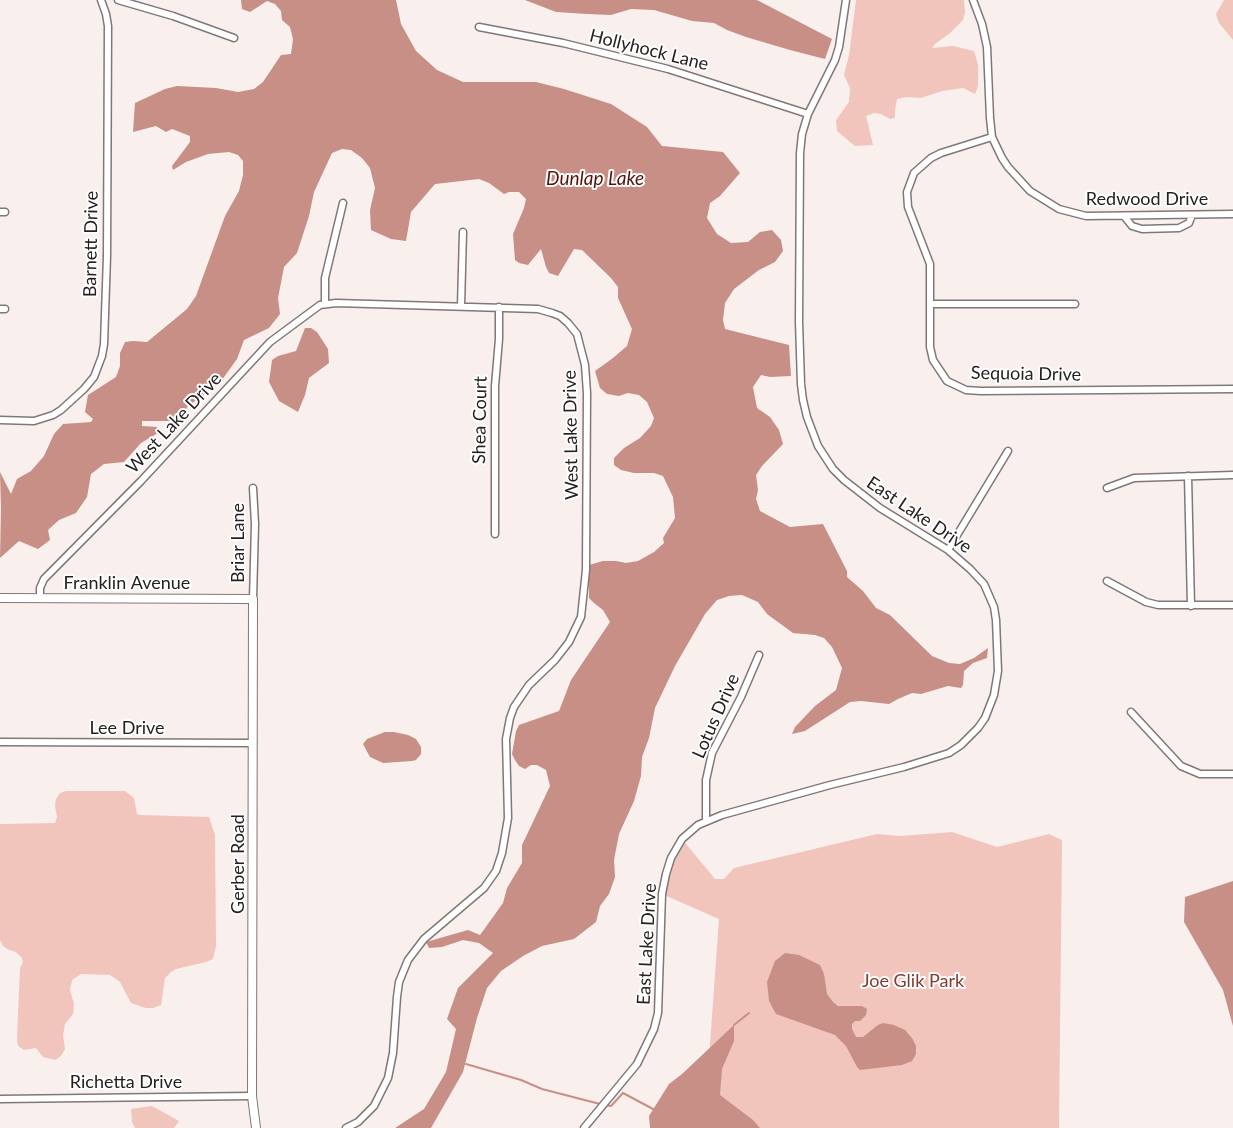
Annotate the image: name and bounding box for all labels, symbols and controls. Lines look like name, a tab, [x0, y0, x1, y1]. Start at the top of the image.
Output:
street label: Hollyhock Lane	[587, 25, 711, 75]
water label: Dunlap Lake	[546, 168, 644, 190]
street label: Redwood Drive	[1086, 188, 1208, 210]
street label: Barnett Drive	[79, 191, 103, 297]
street label: Sequoia Drive	[971, 362, 1081, 386]
street label: West Lake Drive	[122, 368, 226, 478]
street label: West Lake Drive	[559, 370, 583, 500]
street label: Shea Court	[468, 376, 492, 464]
street label: East Lake Drive	[862, 472, 976, 558]
street label: Briar Lane	[227, 503, 249, 583]
street label: Franklin Avenue	[64, 572, 190, 594]
street label: Lotus Drive	[688, 670, 744, 762]
street label: Lee Drive	[89, 717, 165, 739]
street label: Gerber Road	[227, 814, 249, 914]
street label: East Lake Drive	[633, 883, 661, 1005]
park label: Joe Glik Park	[862, 970, 964, 992]
street label: Richetta Drive	[70, 1071, 182, 1093]

